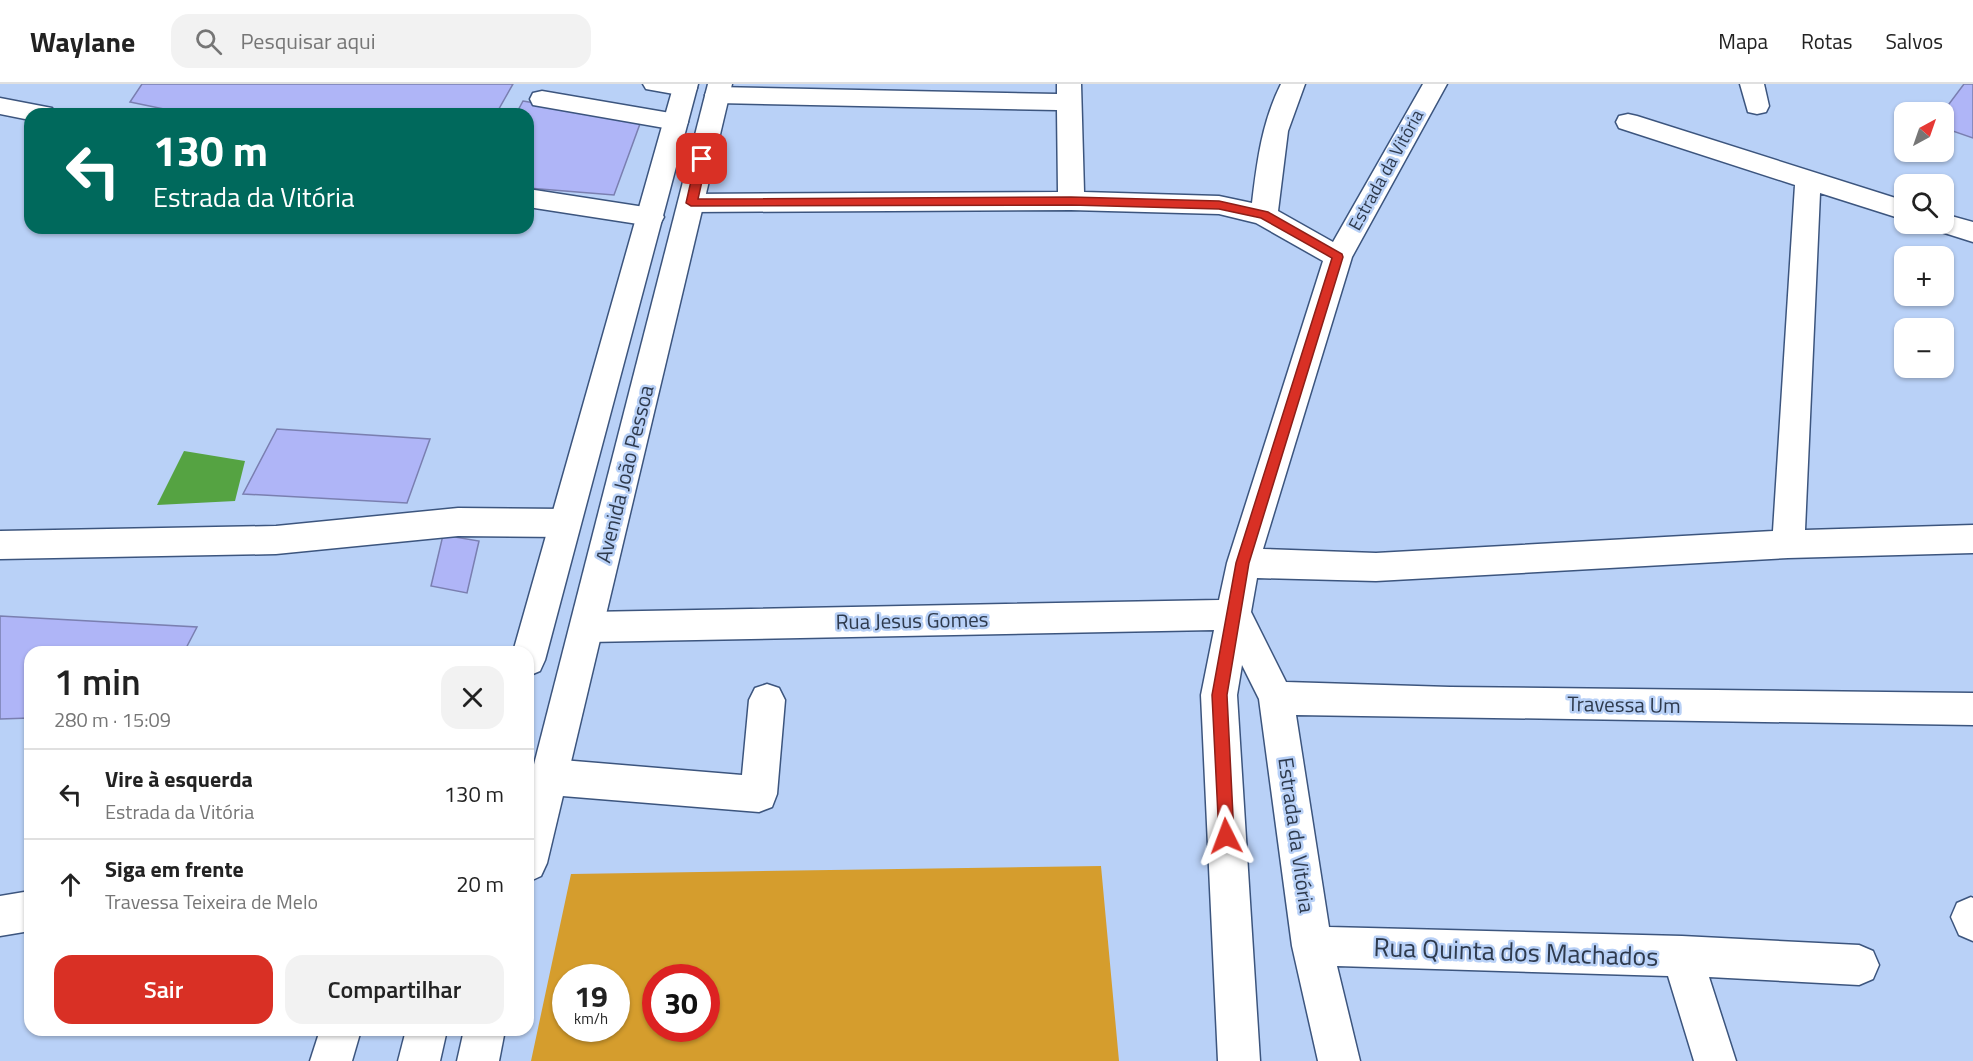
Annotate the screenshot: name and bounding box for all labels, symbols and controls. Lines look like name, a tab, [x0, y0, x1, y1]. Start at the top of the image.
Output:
search box	[171, 14, 591, 68]
text: Waylane	[30, 20, 135, 63]
text: Pesquisar aqui	[240, 24, 376, 58]
icon: search	[192, 25, 225, 58]
text: Mapa	[1718, 25, 1768, 57]
text: Rotas	[1801, 25, 1852, 57]
text: Salvos	[1885, 25, 1943, 57]
north arrow	[1894, 102, 1954, 162]
map controls	[1894, 102, 1954, 378]
street label: Estrada da Vitória	[1341, 104, 1430, 235]
text: 130 m	[153, 118, 268, 182]
icon: left	[54, 132, 132, 210]
pin	[676, 133, 727, 184]
icon: arrive	[685, 142, 718, 175]
button: search	[1894, 174, 1954, 234]
text: Estrada da Vitória	[153, 176, 354, 217]
button: +	[1894, 246, 1954, 306]
button: −	[1894, 318, 1954, 378]
street label: Avenida João Pessoa	[586, 381, 662, 566]
street label: Rua Jesus Gomes	[835, 603, 989, 637]
text: 1 min	[54, 654, 141, 709]
button: close	[441, 666, 504, 729]
street label: Travessa Um	[1567, 687, 1681, 721]
text: 280 m · 15:09	[54, 704, 171, 735]
street label: Estrada da Vitória	[1270, 755, 1324, 915]
text: Vire à esquerda	[105, 762, 253, 796]
text: 130 m	[444, 777, 504, 811]
icon: left	[54, 778, 87, 811]
text: Estrada da Vitória	[105, 796, 254, 827]
position arrow	[1194, 804, 1258, 868]
text: Siga em frente	[105, 852, 244, 886]
text: 20 m	[456, 867, 504, 901]
icon: ahead	[54, 868, 87, 901]
text: Travessa Teixeira de Melo	[105, 886, 318, 917]
street label: Rua Quinta dos Machados	[1373, 927, 1659, 976]
button: Sair	[54, 955, 273, 1024]
button: Compartilhar	[285, 955, 504, 1024]
speed limit sign: 30	[642, 964, 720, 1042]
text: 19	[574, 973, 608, 1019]
text: km/h	[574, 1007, 608, 1030]

